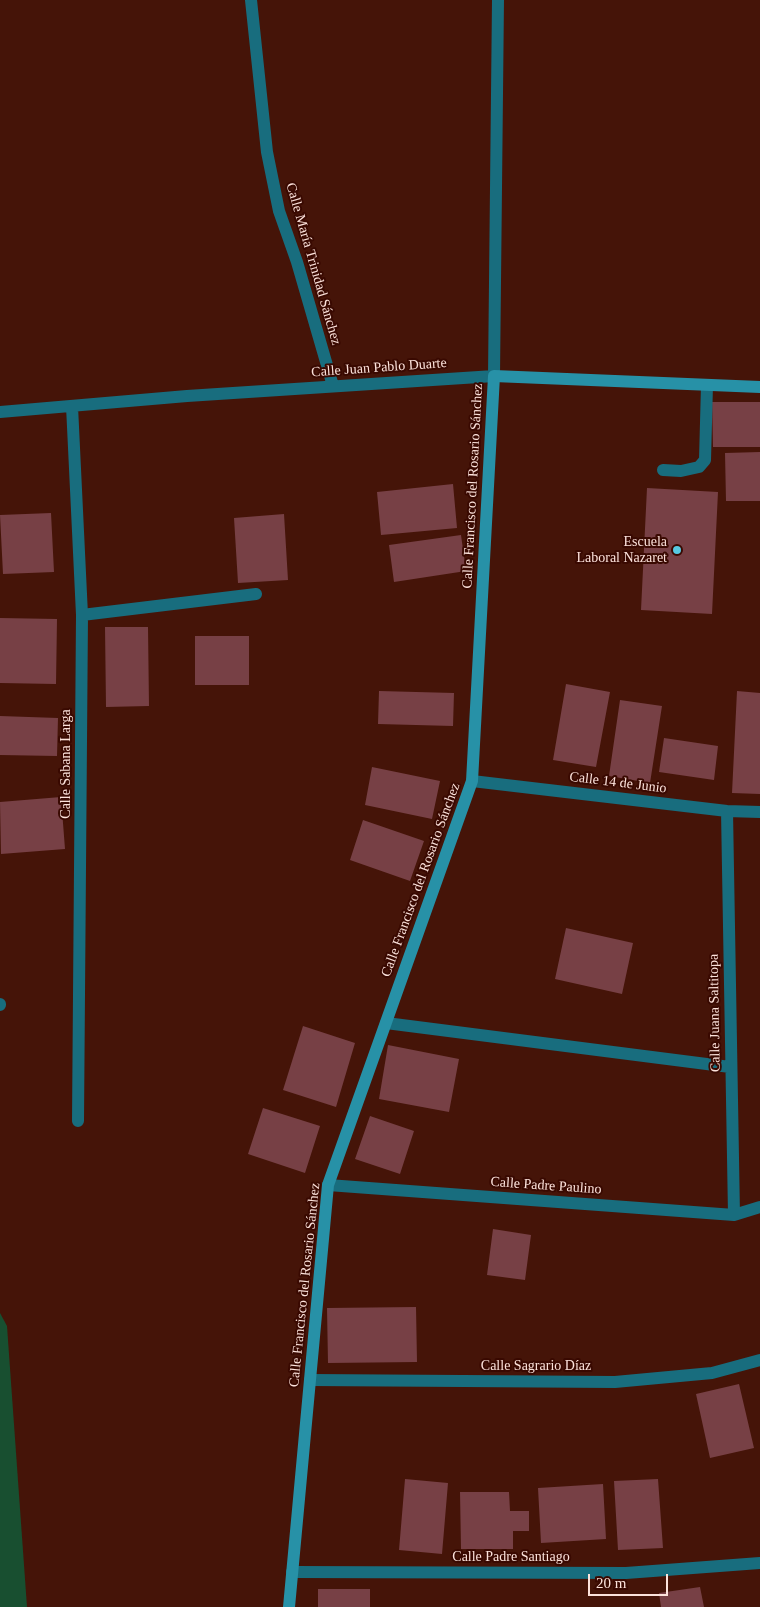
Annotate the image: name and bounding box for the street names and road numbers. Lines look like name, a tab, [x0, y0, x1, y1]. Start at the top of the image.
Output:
street label: Calle María Trinidad Sánchez	[282, 181, 344, 347]
street label: Calle Juan Pablo Duarte	[311, 355, 447, 381]
street label: Calle Francisco del Rosario Sánchez	[459, 383, 487, 589]
street label: Calle Sabana Larga	[58, 709, 74, 819]
street label: Calle 14 de Junio	[569, 769, 667, 797]
street label: Calle Francisco del Rosario Sánchez	[378, 781, 464, 979]
street label: Calle Juana Saltitopa	[706, 954, 724, 1072]
street label: Calle Padre Paulino	[490, 1174, 602, 1198]
street label: Calle Francisco del Rosario Sánchez	[286, 1182, 324, 1388]
street label: Calle Sagrario Díaz	[481, 1358, 591, 1374]
street label: Calle Padre Santiago	[452, 1549, 570, 1565]

